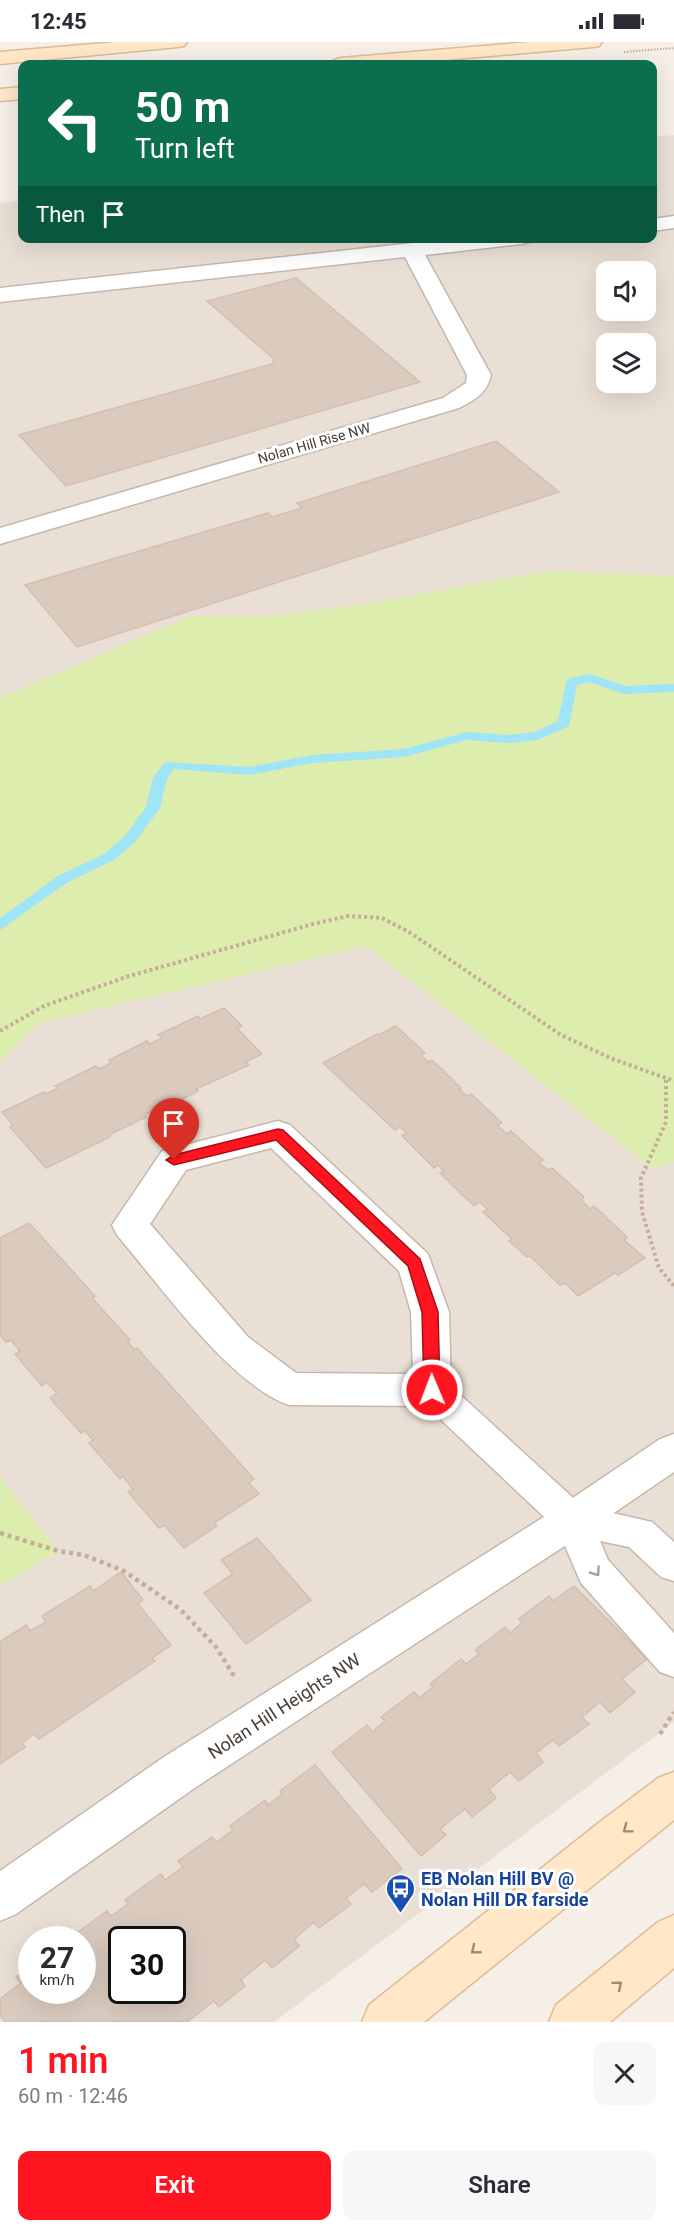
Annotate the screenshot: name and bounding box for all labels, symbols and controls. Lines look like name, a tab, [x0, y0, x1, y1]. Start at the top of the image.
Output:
text: 12:45	[30, 9, 87, 34]
text: 50 m	[135, 83, 230, 132]
icon: left	[36, 84, 114, 162]
text: Turn left	[135, 133, 235, 165]
icon: arrive	[97, 198, 130, 231]
text: Then	[36, 202, 85, 227]
map controls	[596, 261, 656, 393]
button: sound	[596, 261, 656, 321]
button: layers	[596, 333, 656, 393]
street label: Nolan Hill Rise NW	[256, 419, 373, 467]
pin	[148, 1098, 199, 1160]
icon: arrive	[157, 1107, 190, 1140]
position arrow	[400, 1358, 464, 1422]
one-way arrow	[589, 1566, 600, 1577]
street label: Nolan Hill Heights NW	[204, 1649, 364, 1763]
one-way arrow	[623, 1821, 634, 1832]
place label: EB Nolan Hill BV @ Nolan Hill DR farside	[421, 1868, 589, 1910]
bus stop icon: EB Nolan Hill BV @ Nolan Hill DR farside	[384, 1872, 416, 1914]
speed limit sign: 30	[108, 1926, 186, 2004]
text: 27	[40, 1940, 74, 1975]
one-way arrow	[471, 1943, 482, 1954]
text: km/h	[39, 1971, 75, 1989]
one-way arrow	[611, 1981, 622, 1992]
text: 1 min	[18, 2040, 108, 2082]
button: close	[593, 2042, 656, 2105]
text: 60 m · 12:46	[18, 2084, 128, 2108]
button: Exit	[18, 2151, 331, 2220]
button: Share	[343, 2151, 656, 2220]

